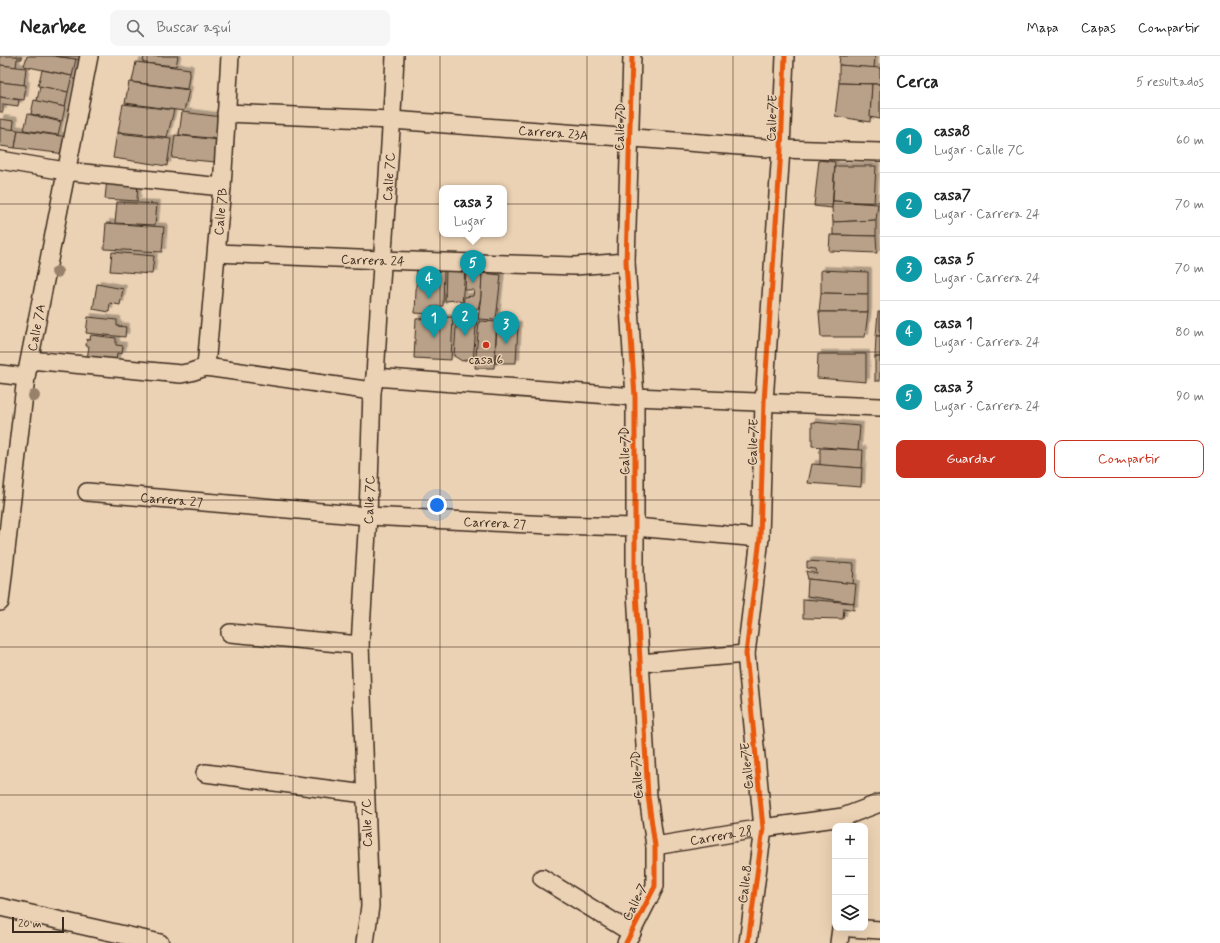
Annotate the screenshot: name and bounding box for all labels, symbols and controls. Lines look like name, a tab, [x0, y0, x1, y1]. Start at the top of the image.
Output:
search box	[110, 10, 390, 46]
text: Nearbee	[20, 15, 86, 40]
icon: search	[124, 17, 146, 39]
text: Buscar aquí	[156, 18, 232, 38]
text: Mapa	[1027, 19, 1059, 37]
text: Capas	[1081, 19, 1116, 37]
text: Compartir	[1138, 19, 1200, 37]
text: Cerca	[896, 71, 939, 93]
text: 5 resultados	[1136, 74, 1204, 91]
street label: Calle 7E	[763, 94, 782, 142]
street label: Calle 7D	[611, 103, 630, 151]
street label: Carrera 23A	[518, 122, 589, 145]
text: casa8	[934, 122, 970, 142]
text: 1	[906, 132, 912, 149]
text: 60 m	[1176, 132, 1204, 149]
text: Lugar · Calle 7C	[934, 142, 1025, 159]
street label: Calle 7C	[379, 152, 400, 202]
popup	[439, 185, 507, 237]
text: casa7	[934, 186, 971, 206]
street label: Calle 7B	[211, 187, 232, 236]
text: casa 3	[454, 193, 492, 213]
text: 2	[906, 196, 912, 213]
text: 70 m	[1175, 196, 1204, 213]
text: Lugar · Carrera 24	[934, 206, 1040, 223]
text: Lugar	[454, 213, 486, 230]
pin: 5	[460, 250, 486, 283]
text: casa 5	[934, 250, 975, 270]
street label: Carrera 24	[340, 251, 405, 271]
text: 3	[906, 260, 912, 277]
text: 70 m	[1175, 260, 1204, 277]
pin: 4	[416, 266, 442, 299]
text: Lugar · Carrera 24	[934, 270, 1040, 287]
street label: Calle 7A	[24, 303, 50, 353]
pin: 2	[452, 303, 478, 336]
pin: 1	[421, 305, 447, 338]
pin: 3	[493, 311, 519, 344]
text: casa 1	[934, 314, 973, 334]
text: 4	[905, 324, 913, 341]
text: 80 m	[1175, 324, 1204, 341]
text: Lugar · Carrera 24	[934, 334, 1040, 351]
marker: casa 6	[481, 340, 491, 350]
place label: casa 6	[469, 352, 503, 369]
text: casa 3	[934, 378, 973, 398]
text: 5	[905, 388, 913, 405]
text: 90 m	[1176, 388, 1204, 405]
text: Lugar · Carrera 24	[934, 398, 1040, 415]
street label: Calle 7E	[744, 418, 763, 466]
street label: Calle 7D	[617, 427, 634, 475]
button: Guardar	[896, 440, 1046, 478]
button: Compartir	[1054, 440, 1204, 478]
street label: Calle 7C	[361, 475, 379, 525]
street label: Carrera 27	[140, 490, 204, 512]
your location	[427, 495, 447, 515]
street label: Carrera 27	[463, 514, 527, 534]
street label: Calle 7E	[737, 741, 758, 790]
street label: Calle 7D	[627, 750, 648, 800]
street label: Calle 7C	[358, 798, 377, 848]
street label: Carrera 28	[689, 823, 754, 850]
map controls	[832, 823, 868, 931]
button: +	[832, 823, 868, 859]
button: −	[832, 859, 868, 895]
street label: Calle 8	[735, 864, 756, 904]
street label: Calle 7	[619, 881, 652, 924]
button: layers	[832, 895, 868, 931]
scale bar	[12, 915, 64, 934]
text: 20 m	[18, 917, 41, 931]

